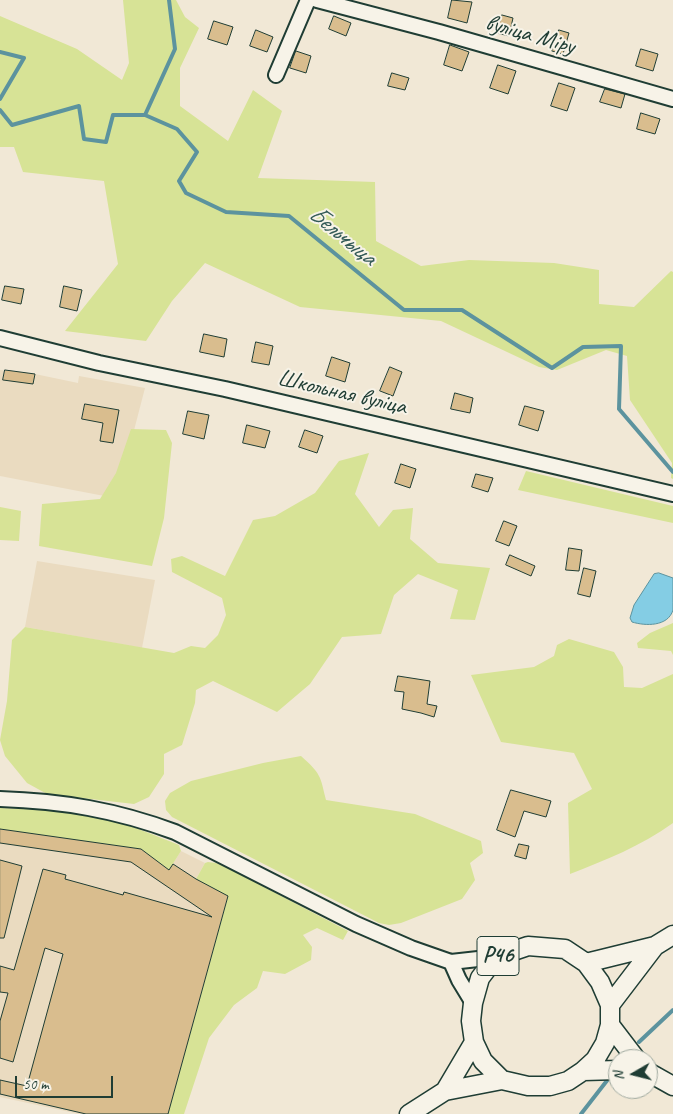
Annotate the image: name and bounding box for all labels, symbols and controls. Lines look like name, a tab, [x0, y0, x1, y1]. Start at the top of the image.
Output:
street label: вуліца Міру	[482, 9, 578, 61]
water label: Бельчыца	[302, 200, 382, 272]
street label: Школьная вуліца	[275, 364, 409, 422]
road number: Р46	[477, 936, 519, 976]
north arrow	[608, 1049, 658, 1099]
scale bar	[18, 1066, 115, 1098]
text: N	[610, 1071, 628, 1082]
text: 50 m	[23, 1075, 49, 1094]

